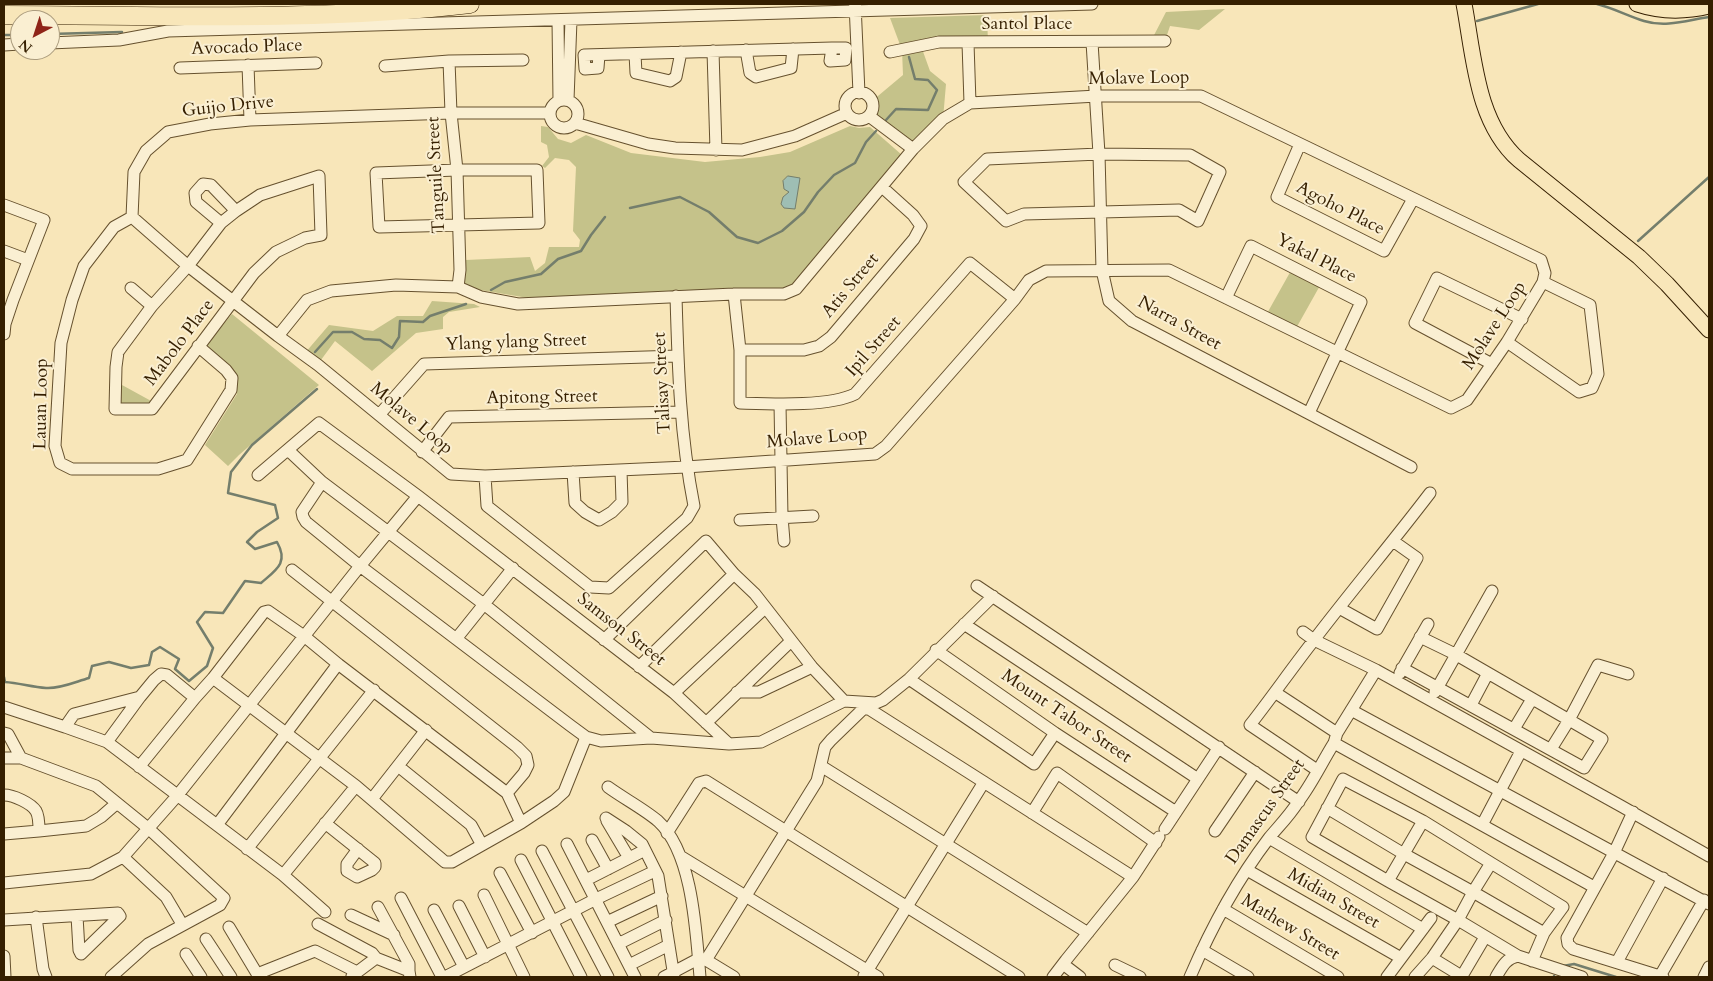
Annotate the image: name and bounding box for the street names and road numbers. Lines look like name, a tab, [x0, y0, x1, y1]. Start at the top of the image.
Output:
street label: Santol Place	[981, 14, 1073, 36]
street label: Avocado Place	[191, 35, 303, 61]
street label: Molave Loop	[1088, 67, 1190, 91]
street label: Guijo Drive	[181, 91, 275, 123]
street label: Tanguile Street	[423, 116, 451, 234]
street label: Agoho Place	[1292, 177, 1388, 241]
street label: Yakal Place	[1272, 230, 1360, 288]
street label: Atis Street	[818, 249, 884, 323]
street label: Molave Loop	[1458, 278, 1532, 374]
street label: Narra Street	[1133, 292, 1225, 356]
street label: Mabolo Place	[140, 296, 220, 390]
street label: Ipil Street	[842, 312, 906, 382]
street label: Ylang ylang Street	[445, 330, 587, 356]
street label: Talisay Street	[650, 331, 676, 435]
street label: Lauan Loop	[30, 358, 54, 450]
street label: Molave Loop	[365, 378, 457, 460]
street label: Apitong Street	[486, 386, 598, 410]
street label: Molave Loop	[766, 424, 868, 454]
street label: Samson Street	[573, 589, 669, 671]
street label: Mount Tabor Street	[997, 665, 1135, 769]
street label: Damascus Street	[1222, 755, 1310, 869]
street label: Midian Street	[1283, 864, 1383, 934]
street label: Mathew Street	[1237, 890, 1343, 966]

